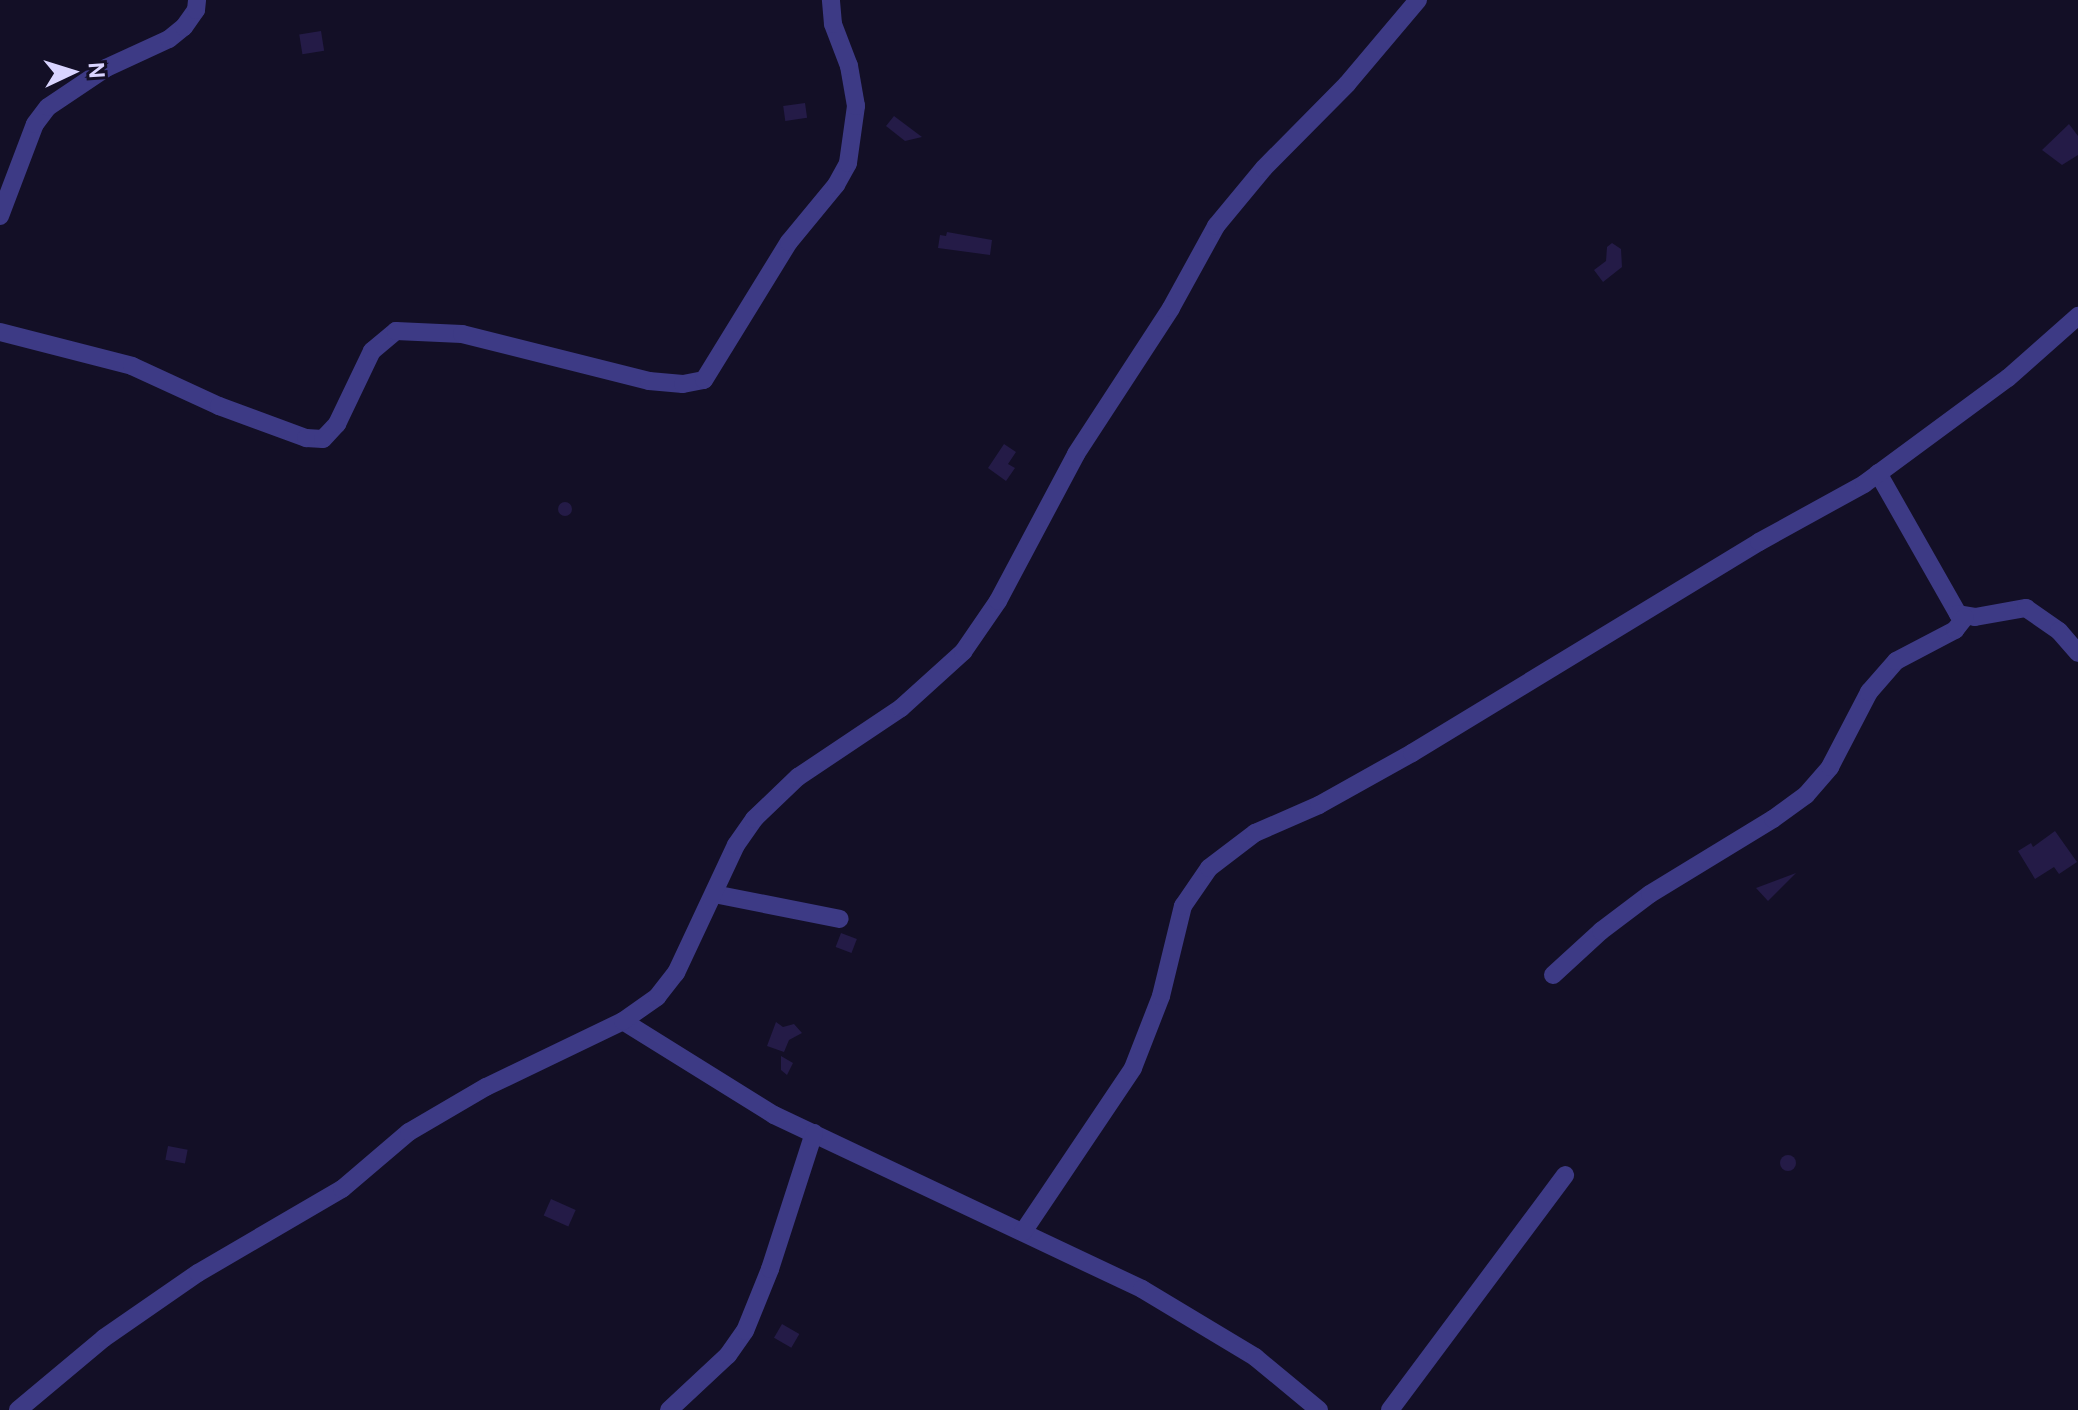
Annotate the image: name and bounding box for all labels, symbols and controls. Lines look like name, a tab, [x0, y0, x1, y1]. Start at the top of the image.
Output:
north arrow	[32, 32, 112, 112]
text: N	[81, 61, 111, 79]

